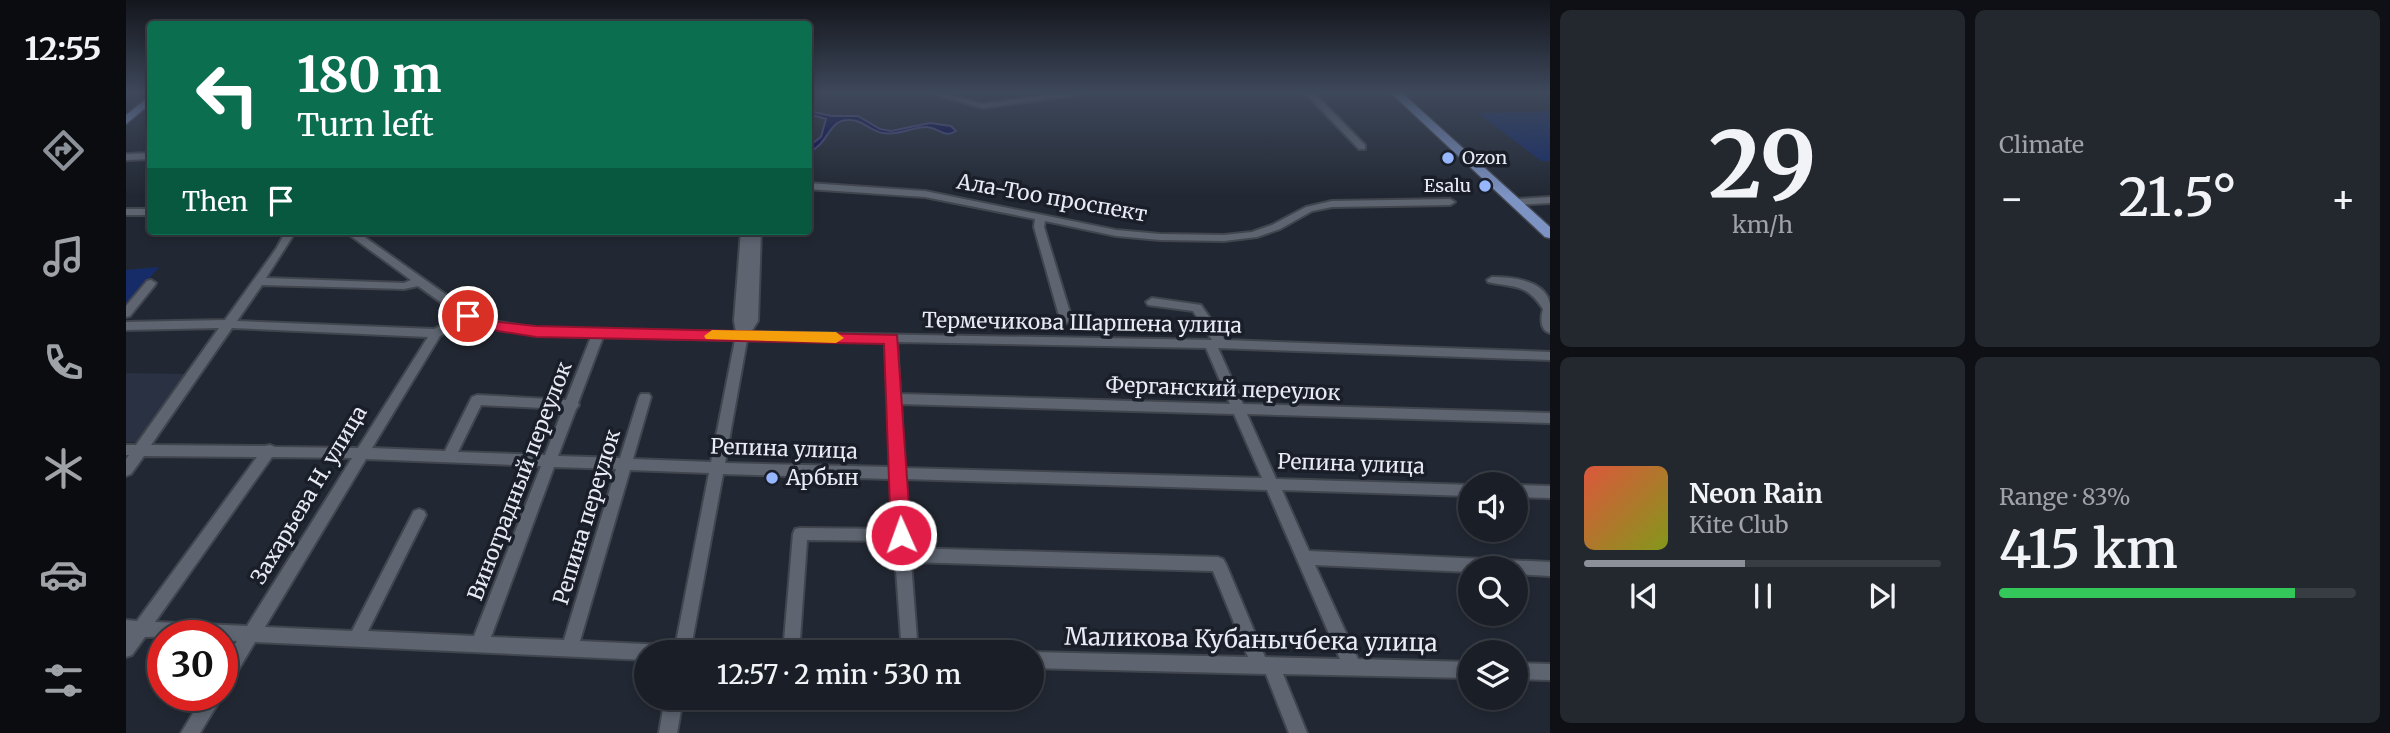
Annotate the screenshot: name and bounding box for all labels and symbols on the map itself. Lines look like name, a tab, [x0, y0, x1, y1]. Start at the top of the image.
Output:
place label: Ozon	[1462, 146, 1507, 169]
marker: Ozon	[1440, 150, 1456, 166]
street label: Ала-Тоо проспект	[954, 167, 1150, 228]
place label: Esalu	[1424, 174, 1471, 197]
marker: Esalu	[1477, 178, 1493, 194]
pin	[438, 286, 498, 346]
street label: Термечикова Шаршена улица	[922, 306, 1242, 339]
street label: Виноградный переулок	[461, 358, 578, 604]
street label: Ферганский переулок	[1105, 371, 1341, 406]
street label: Захарьева Н. улица	[245, 401, 373, 589]
street label: Репина переулок	[547, 426, 626, 608]
street label: Репина улица	[710, 432, 858, 465]
street label: Репина улица	[1277, 447, 1425, 480]
place label: Арбын	[785, 464, 859, 491]
marker: Арбын	[764, 470, 780, 486]
position arrow	[864, 498, 938, 572]
speed limit sign: 30	[147, 620, 238, 711]
street label: Маликова Кубанычбека улица	[1064, 621, 1438, 658]

